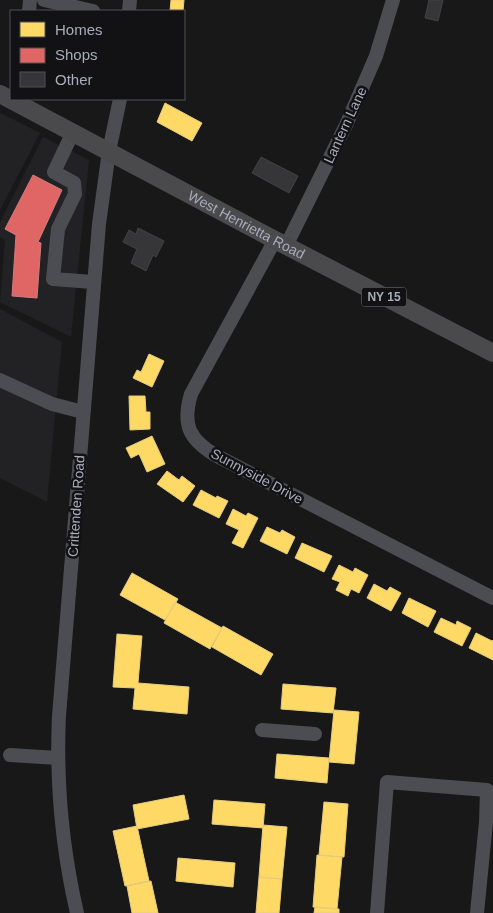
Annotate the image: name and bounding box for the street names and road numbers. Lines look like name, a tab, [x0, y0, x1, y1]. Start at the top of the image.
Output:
street label: Lantern Lane	[320, 84, 370, 166]
street label: West Henrietta Road	[185, 187, 308, 262]
road number: NY 15	[362, 288, 406, 306]
street label: Sunnyside Drive	[208, 445, 306, 507]
street label: Crittenden Road	[64, 455, 88, 557]

